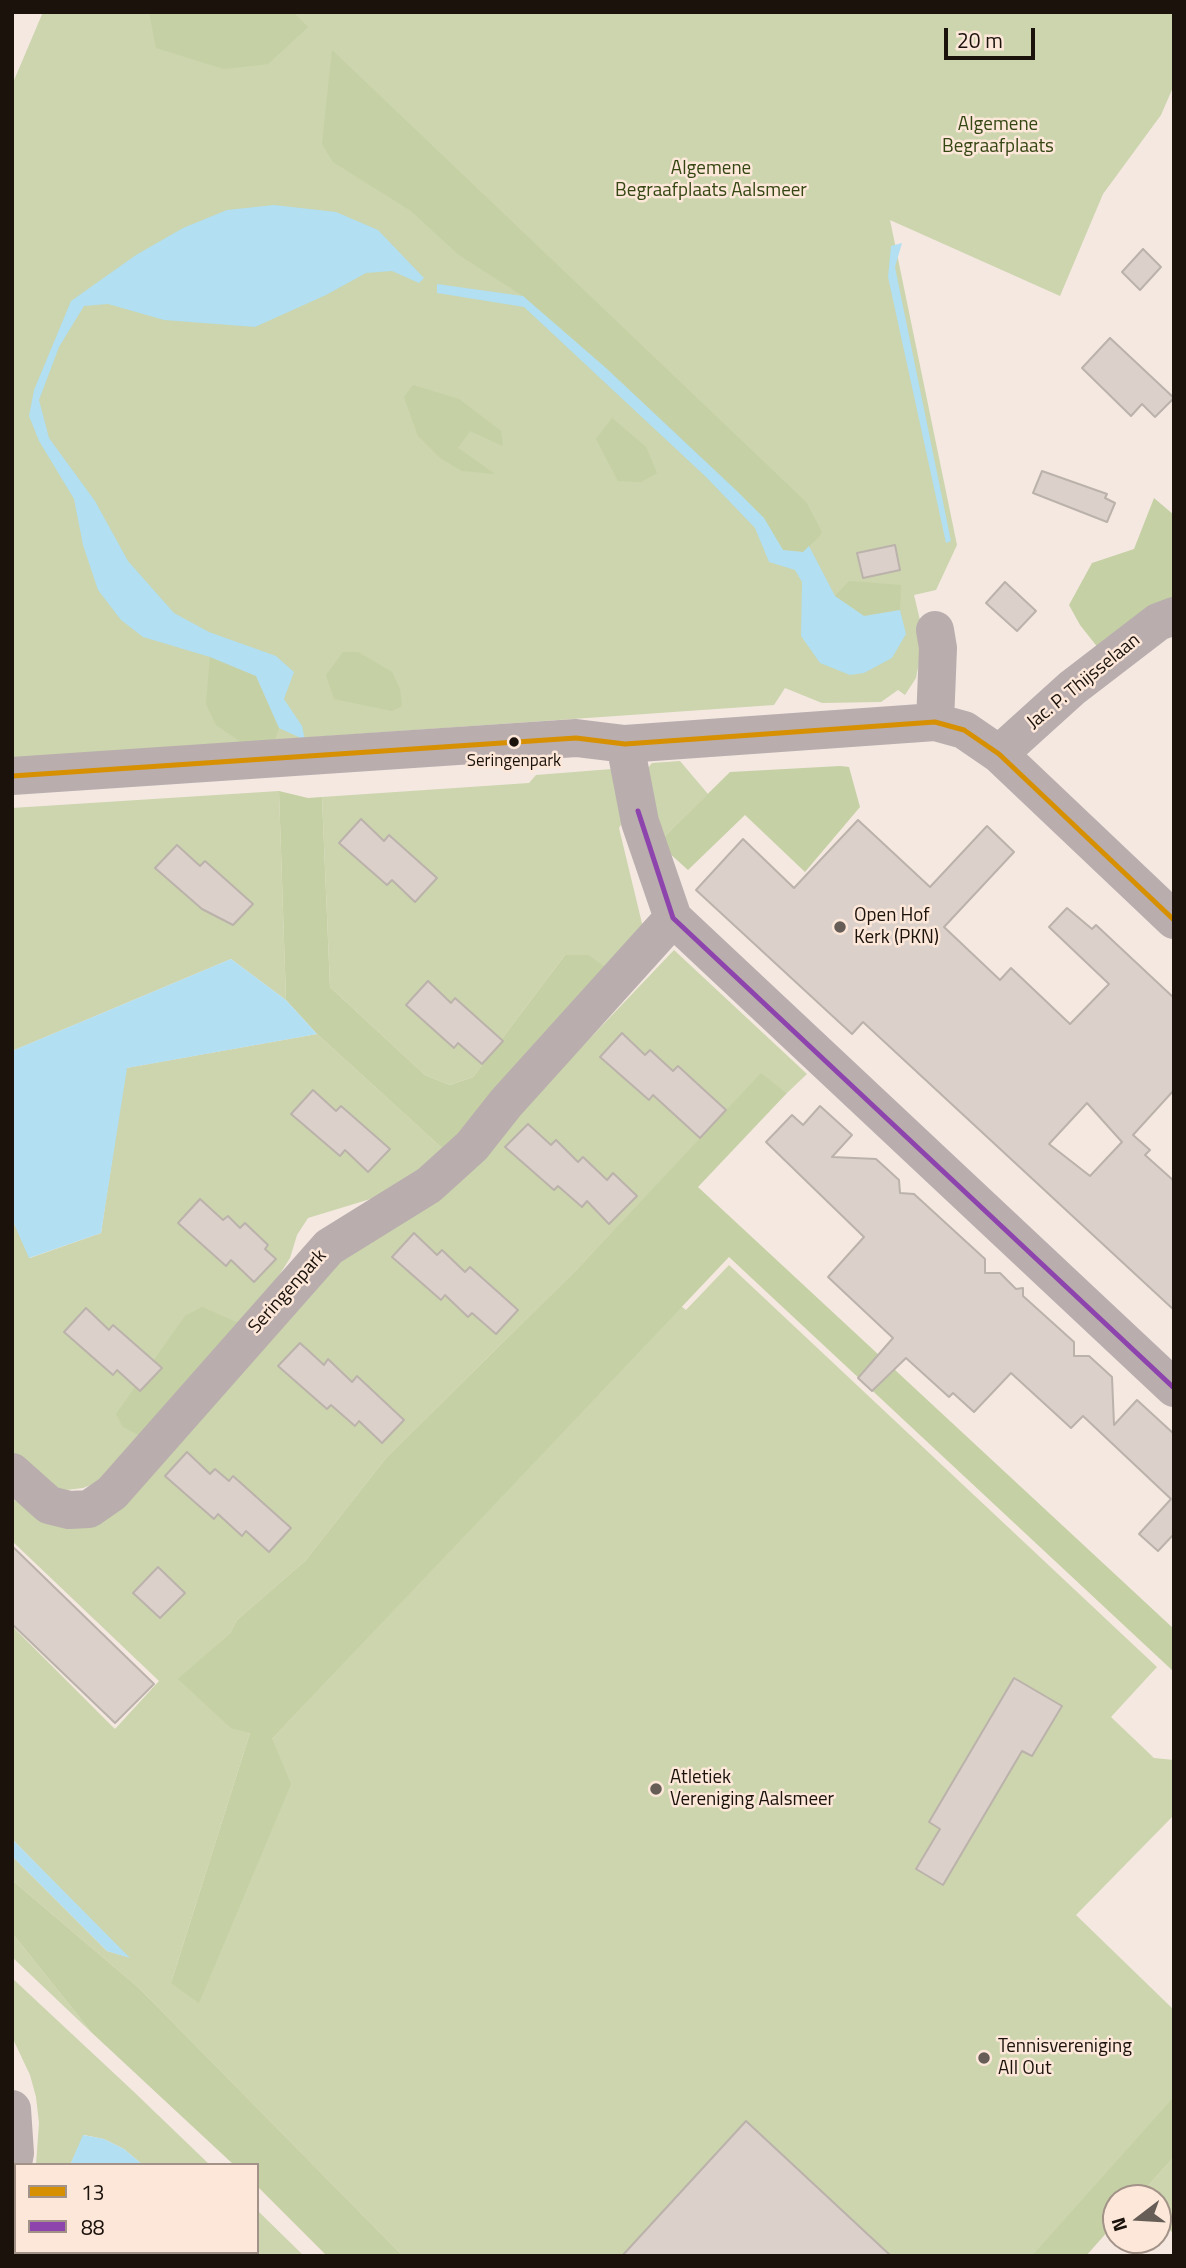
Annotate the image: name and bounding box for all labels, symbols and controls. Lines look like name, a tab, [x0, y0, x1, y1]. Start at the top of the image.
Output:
scale bar	[948, 14, 1039, 58]
text: 20 m	[957, 24, 1003, 56]
park label: Algemene Begraafplaats	[942, 114, 1054, 158]
park label: Algemene Begraafplaats Aalsmeer	[615, 158, 807, 202]
street label: Jac. P. Thijsselaan	[1023, 629, 1145, 735]
marker: Seringenpark	[507, 735, 521, 749]
place label: Seringenpark	[467, 752, 561, 772]
place label: Open Hof Kerk (PKN)	[854, 905, 939, 949]
marker: Open Hof Kerk (PKN)	[832, 919, 848, 935]
street label: Seringenpark	[244, 1245, 332, 1339]
place label: Atletiek Vereniging Aalsmeer	[670, 1767, 834, 1811]
marker: Atletiek Vereniging Aalsmeer	[648, 1781, 664, 1797]
place label: Tennisvereniging All Out	[998, 2036, 1132, 2080]
marker: Tennisvereniging All Out	[976, 2050, 992, 2066]
legend	[14, 2163, 259, 2254]
text: 13	[81, 2176, 105, 2208]
north arrow	[1102, 2184, 1172, 2254]
text: 88	[81, 2211, 105, 2243]
text: N	[1103, 2214, 1134, 2235]

